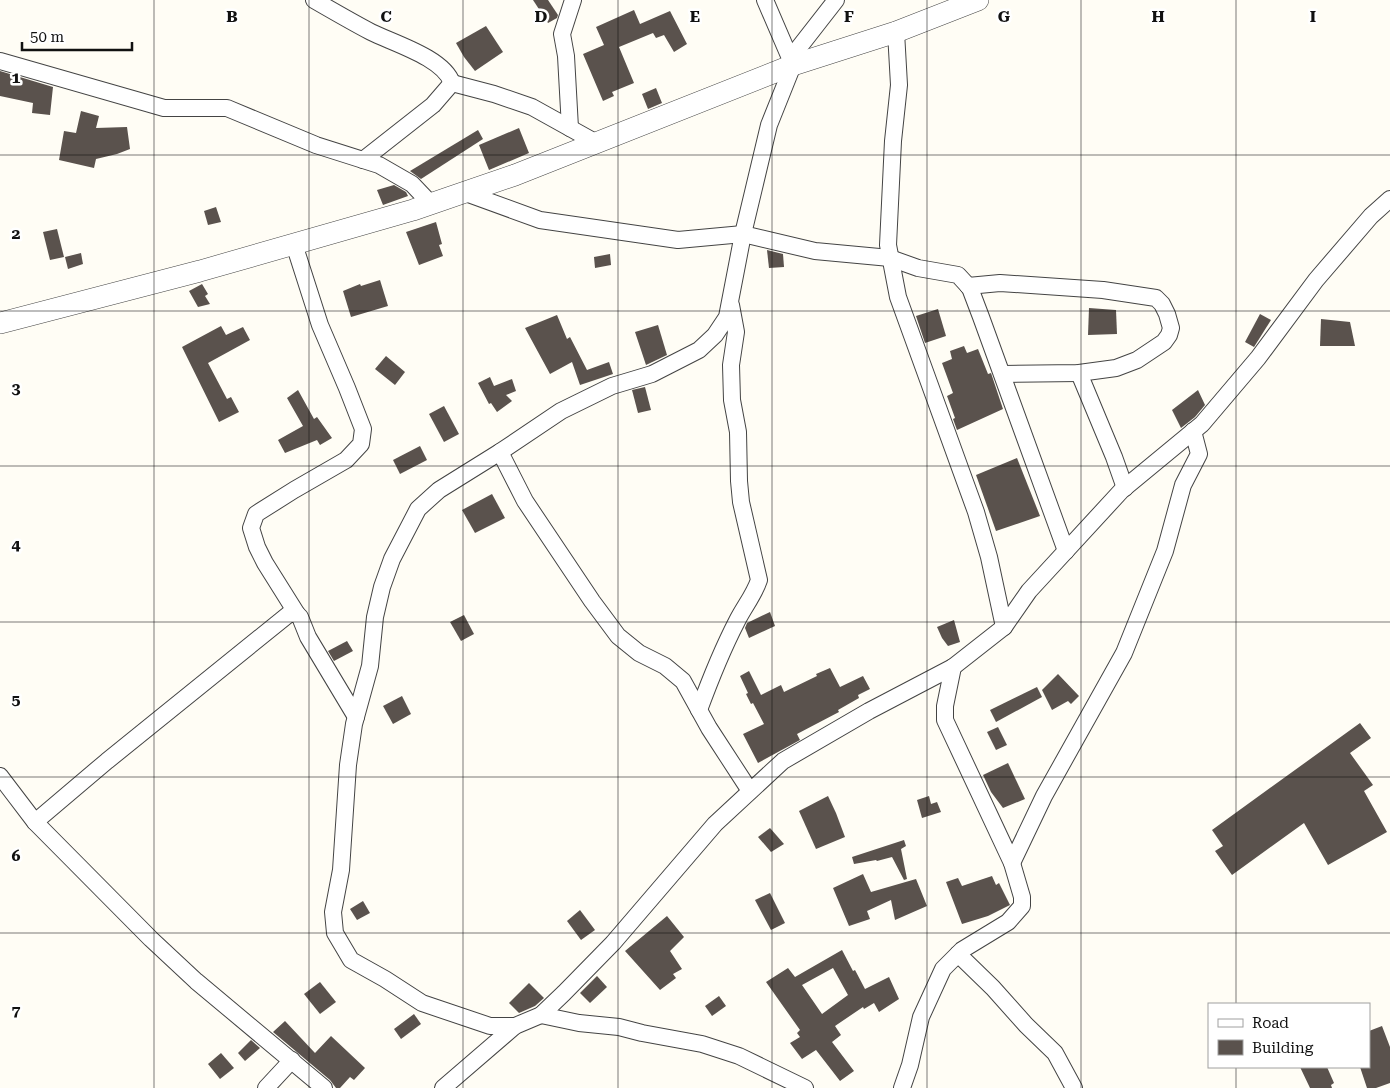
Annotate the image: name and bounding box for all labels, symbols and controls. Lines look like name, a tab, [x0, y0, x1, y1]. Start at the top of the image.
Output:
text: B	[226, 7, 238, 26]
text: C	[380, 7, 392, 26]
text: D	[535, 7, 548, 26]
text: E	[690, 7, 700, 26]
text: F	[844, 7, 854, 26]
text: G	[998, 7, 1011, 26]
text: H	[1151, 7, 1165, 26]
text: I	[1310, 7, 1316, 26]
scale bar	[22, 20, 132, 52]
text: 50 m	[30, 28, 65, 46]
text: 1	[12, 68, 21, 87]
text: 2	[12, 224, 21, 243]
text: 3	[12, 379, 21, 398]
text: 4	[12, 535, 21, 554]
text: 5	[12, 690, 21, 709]
text: 6	[12, 846, 21, 865]
text: 7	[12, 1001, 21, 1020]
legend	[1208, 1003, 1370, 1068]
text: Road	[1252, 1014, 1289, 1032]
text: Building	[1252, 1039, 1314, 1057]

